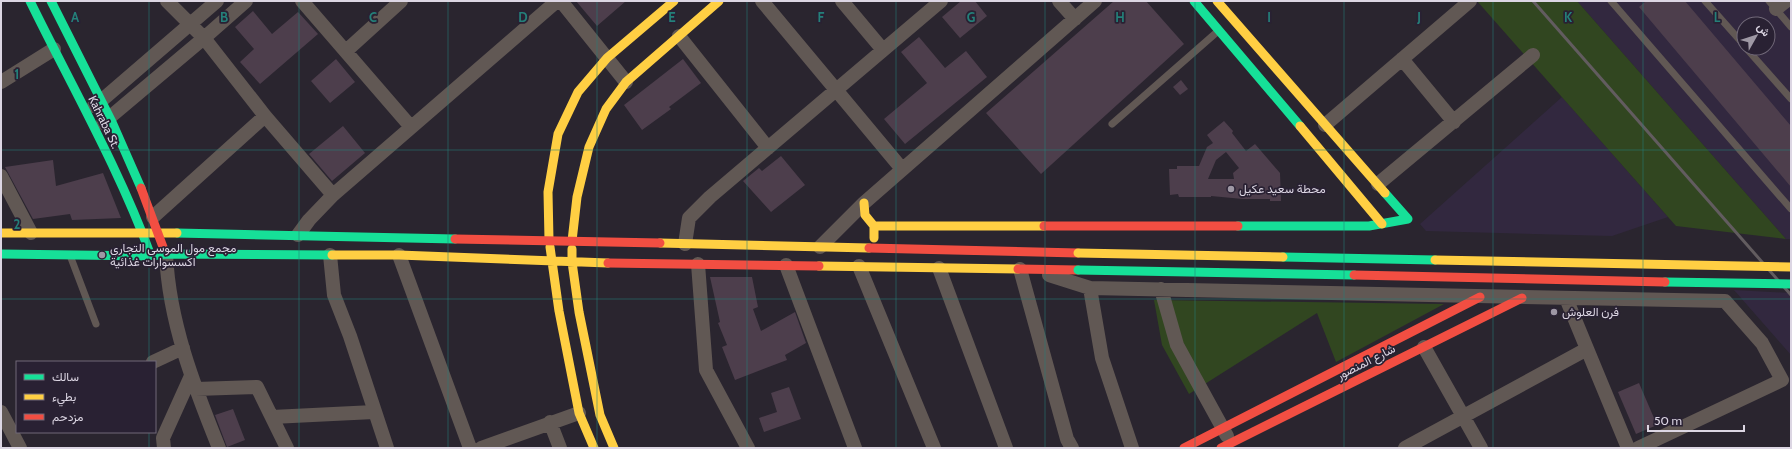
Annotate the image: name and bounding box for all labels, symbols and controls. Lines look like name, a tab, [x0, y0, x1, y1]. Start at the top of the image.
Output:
text: A	[71, 9, 80, 25]
text: B	[220, 9, 228, 25]
text: C	[369, 9, 377, 25]
text: D	[518, 9, 528, 25]
text: E	[668, 9, 676, 25]
text: F	[818, 9, 825, 25]
text: G	[967, 9, 976, 25]
text: H	[1115, 9, 1125, 25]
text: I	[1267, 9, 1271, 25]
text: J	[1416, 9, 1421, 25]
text: K	[1564, 9, 1573, 25]
text: L	[1714, 9, 1721, 25]
north arrow	[1736, 16, 1776, 56]
text: ش	[1754, 20, 1773, 39]
text: 1	[15, 66, 19, 82]
street label: Kahraba St.	[85, 93, 124, 151]
place label: محطة سعيد عكيل	[1239, 181, 1326, 197]
marker: محطة سعيد عكيل	[1226, 184, 1236, 194]
text: 2	[14, 216, 21, 232]
place label: مجمع مول الموسى التجاري اكسسوارات غذائية	[110, 240, 236, 270]
marker: مجمع مول الموسى التجاري اكسسوارات غذائية	[97, 250, 107, 260]
place label: فرن العلوش	[1562, 304, 1619, 320]
marker: فرن العلوش	[1549, 307, 1559, 317]
street label: شارع المنصور	[1333, 340, 1398, 385]
legend	[16, 361, 156, 433]
text: سالك	[52, 369, 79, 384]
text: بطيء	[52, 389, 76, 407]
scale bar	[1648, 407, 1744, 433]
text: مزدحم	[52, 409, 83, 425]
text: 50 m	[1654, 413, 1682, 428]

